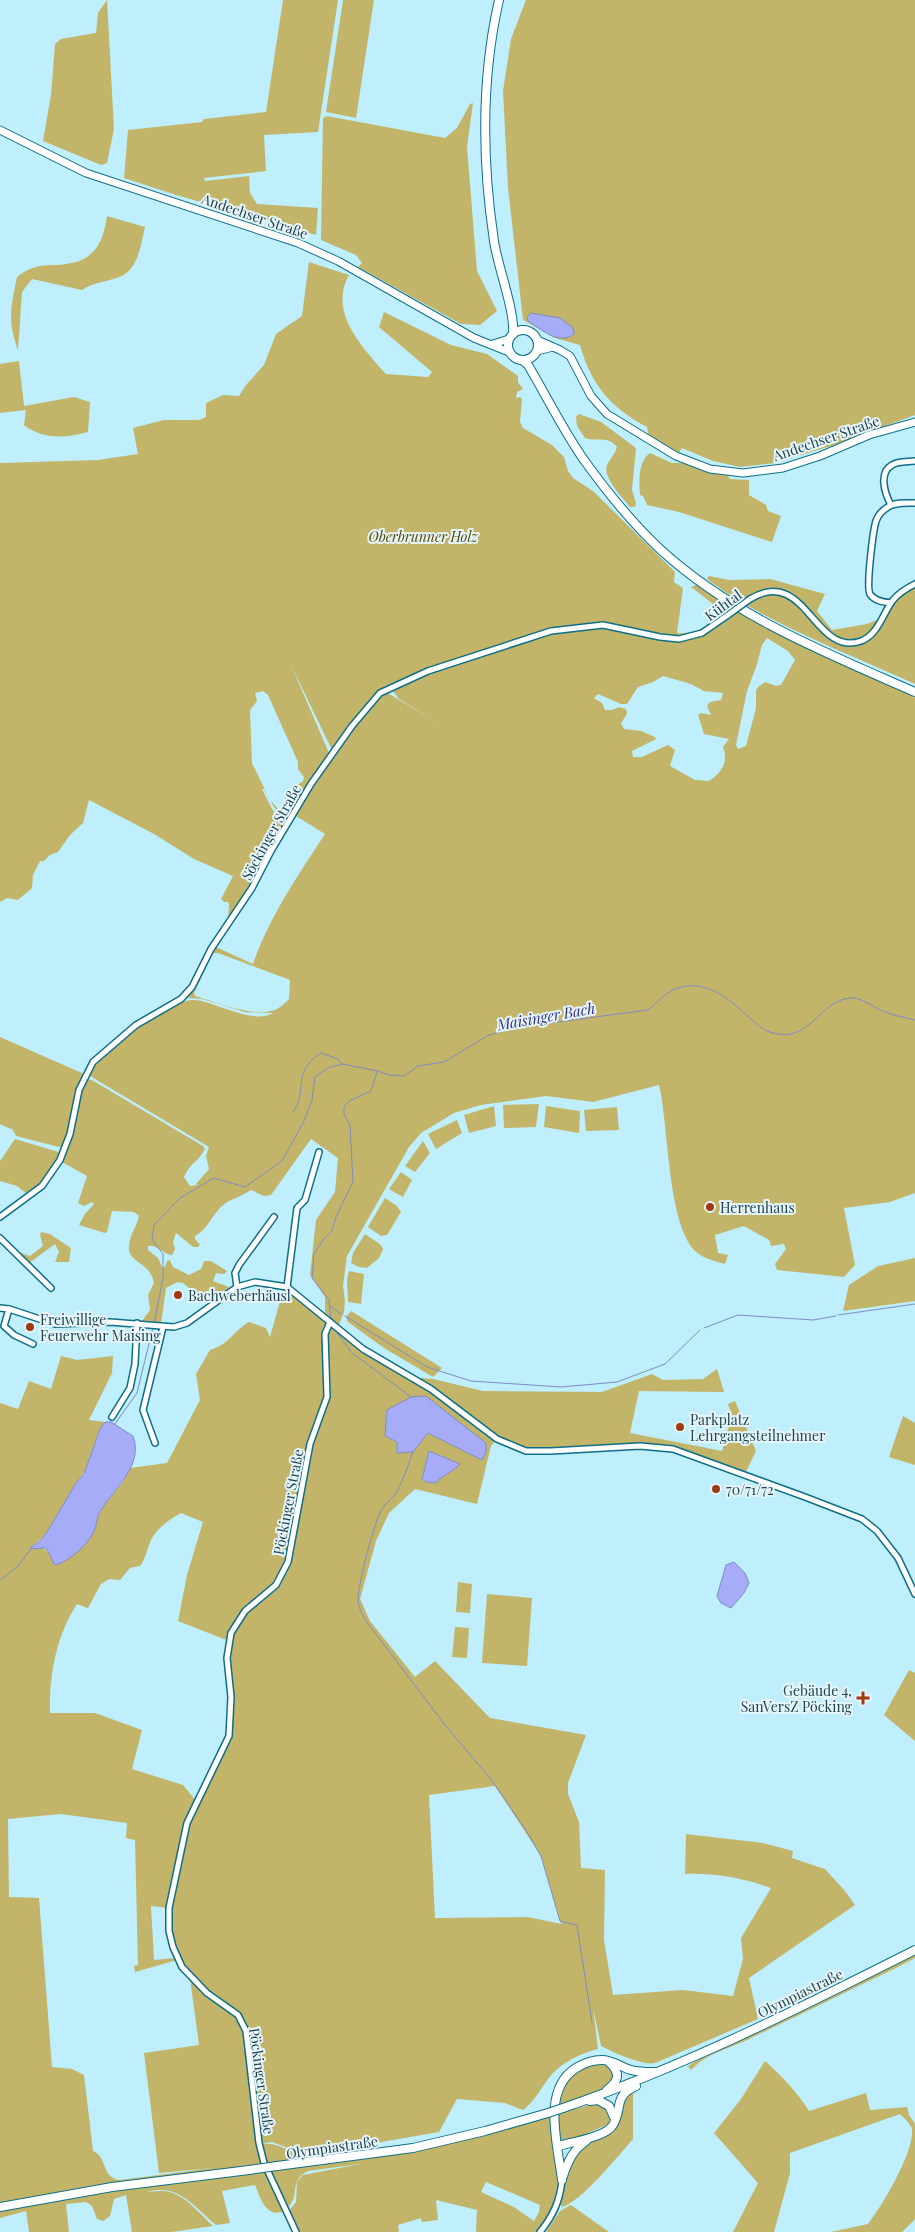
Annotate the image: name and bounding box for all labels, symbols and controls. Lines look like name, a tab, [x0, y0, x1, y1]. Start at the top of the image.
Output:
street label: Andechser Straße	[198, 189, 311, 243]
street label: Andechser Straße	[769, 411, 882, 465]
park label: Oberbrunner Holz	[368, 527, 478, 546]
street label: Kühtal	[701, 585, 745, 625]
street label: Söckinger Straße	[237, 781, 305, 883]
water label: Maisinger Bach	[494, 998, 597, 1035]
place label: Herrenhaus	[720, 1198, 795, 1217]
marker: Herrenhaus	[704, 1201, 716, 1213]
place label: Bachweberhäusl	[188, 1286, 291, 1305]
marker: Bachweberhäusl	[172, 1289, 184, 1301]
place label: Freiwillige Feuerwehr Maising	[40, 1310, 161, 1345]
marker: Freiwillige Feuerwehr Maising	[24, 1321, 36, 1333]
place label: Parkplatz Lehrgangsteilnehmer	[690, 1410, 826, 1445]
marker: Parkplatz Lehrgangsteilnehmer	[674, 1421, 686, 1433]
street label: Pöckinger Straße	[268, 1448, 308, 1556]
place label: 70/71/72	[726, 1480, 774, 1499]
marker: 70/71/72	[710, 1483, 722, 1495]
place label: Gebäude 4, SanVersZ Pöcking	[741, 1681, 853, 1716]
marker: Gebäude 4, SanVersZ Pöcking	[856, 1691, 870, 1705]
street label: Olympiastraße	[754, 1964, 846, 2022]
street label: Pöckinger Straße	[245, 2027, 279, 2135]
street label: Olympiastraße	[285, 2131, 379, 2163]

